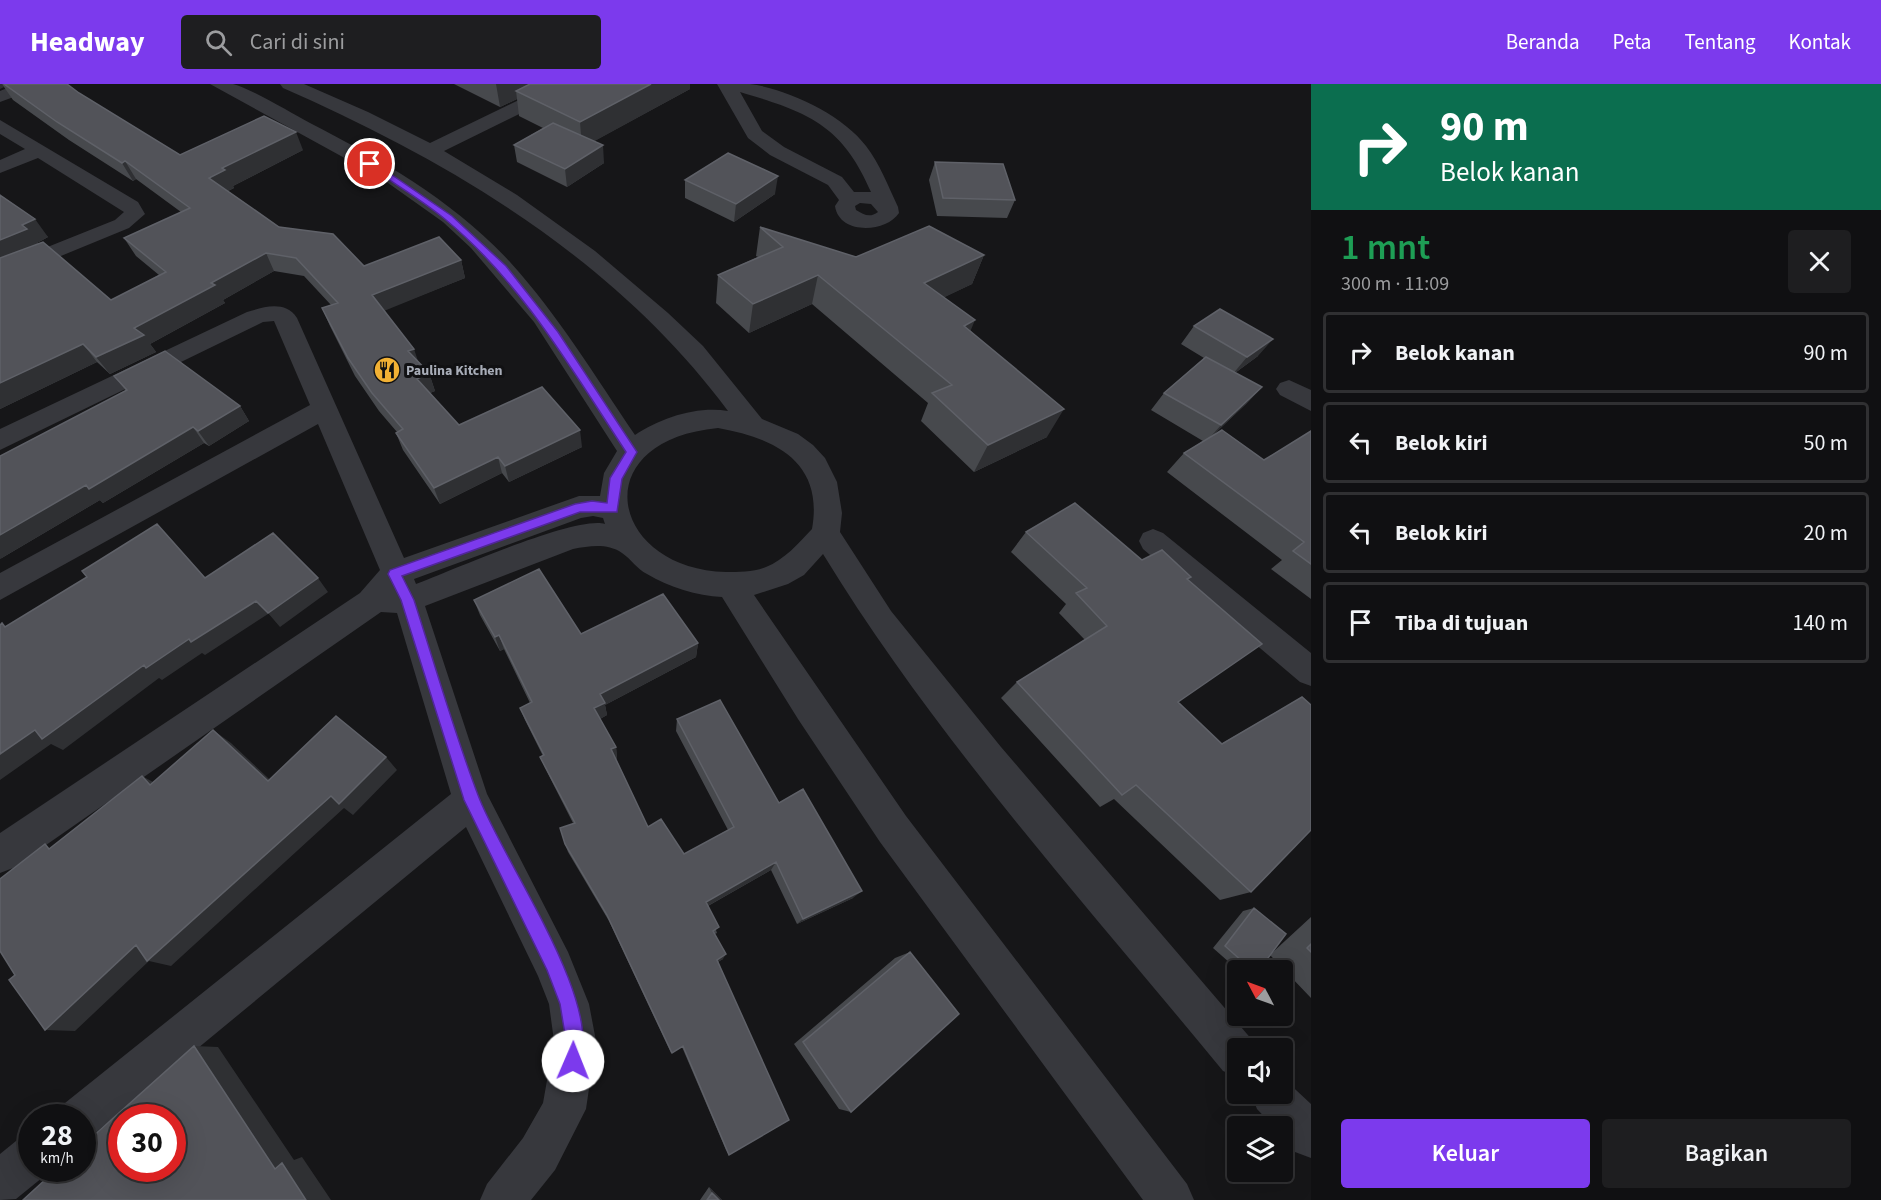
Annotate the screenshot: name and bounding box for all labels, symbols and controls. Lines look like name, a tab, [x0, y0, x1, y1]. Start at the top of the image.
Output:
search box	[181, 15, 601, 69]
text: Headway	[30, 22, 145, 62]
icon: search	[202, 26, 235, 59]
text: Cari di sini	[250, 26, 345, 58]
text: Beranda	[1506, 27, 1580, 57]
text: Peta	[1613, 27, 1651, 57]
text: Tentang	[1684, 27, 1755, 57]
text: Kontak	[1788, 27, 1851, 57]
text: 90 m	[1440, 97, 1529, 157]
icon: right	[1341, 108, 1419, 186]
pin	[344, 138, 395, 189]
icon: arrive	[353, 147, 386, 180]
text: Belok kanan	[1440, 153, 1579, 192]
text: 1 mnt	[1341, 222, 1430, 273]
button: close	[1788, 230, 1851, 293]
text: 300 m · 11:09	[1341, 270, 1449, 298]
icon: right	[1344, 336, 1377, 369]
text: Belok kanan	[1395, 337, 1515, 369]
text: 90 m	[1803, 337, 1848, 369]
restaurant icon: Paulina Kitchen	[372, 355, 402, 385]
place label: Paulina Kitchen	[406, 361, 503, 381]
icon: left	[1344, 426, 1377, 459]
text: Belok kiri	[1395, 427, 1488, 459]
text: 50 m	[1803, 427, 1848, 459]
icon: left	[1344, 516, 1377, 549]
text: Belok kiri	[1395, 517, 1488, 549]
text: 20 m	[1803, 517, 1848, 549]
icon: arrive	[1344, 606, 1377, 639]
text: Tiba di tujuan	[1395, 607, 1528, 639]
text: 140 m	[1793, 607, 1848, 639]
north arrow	[1227, 960, 1293, 1026]
map controls	[1227, 960, 1293, 1182]
position arrow	[541, 1029, 605, 1093]
button: sound	[1227, 1038, 1293, 1104]
speed limit sign: 30	[108, 1104, 186, 1182]
text: 28	[41, 1114, 73, 1157]
button: layers	[1227, 1116, 1293, 1182]
button: Keluar	[1341, 1119, 1590, 1188]
button: Bagikan	[1602, 1119, 1851, 1188]
text: km/h	[40, 1148, 74, 1169]

